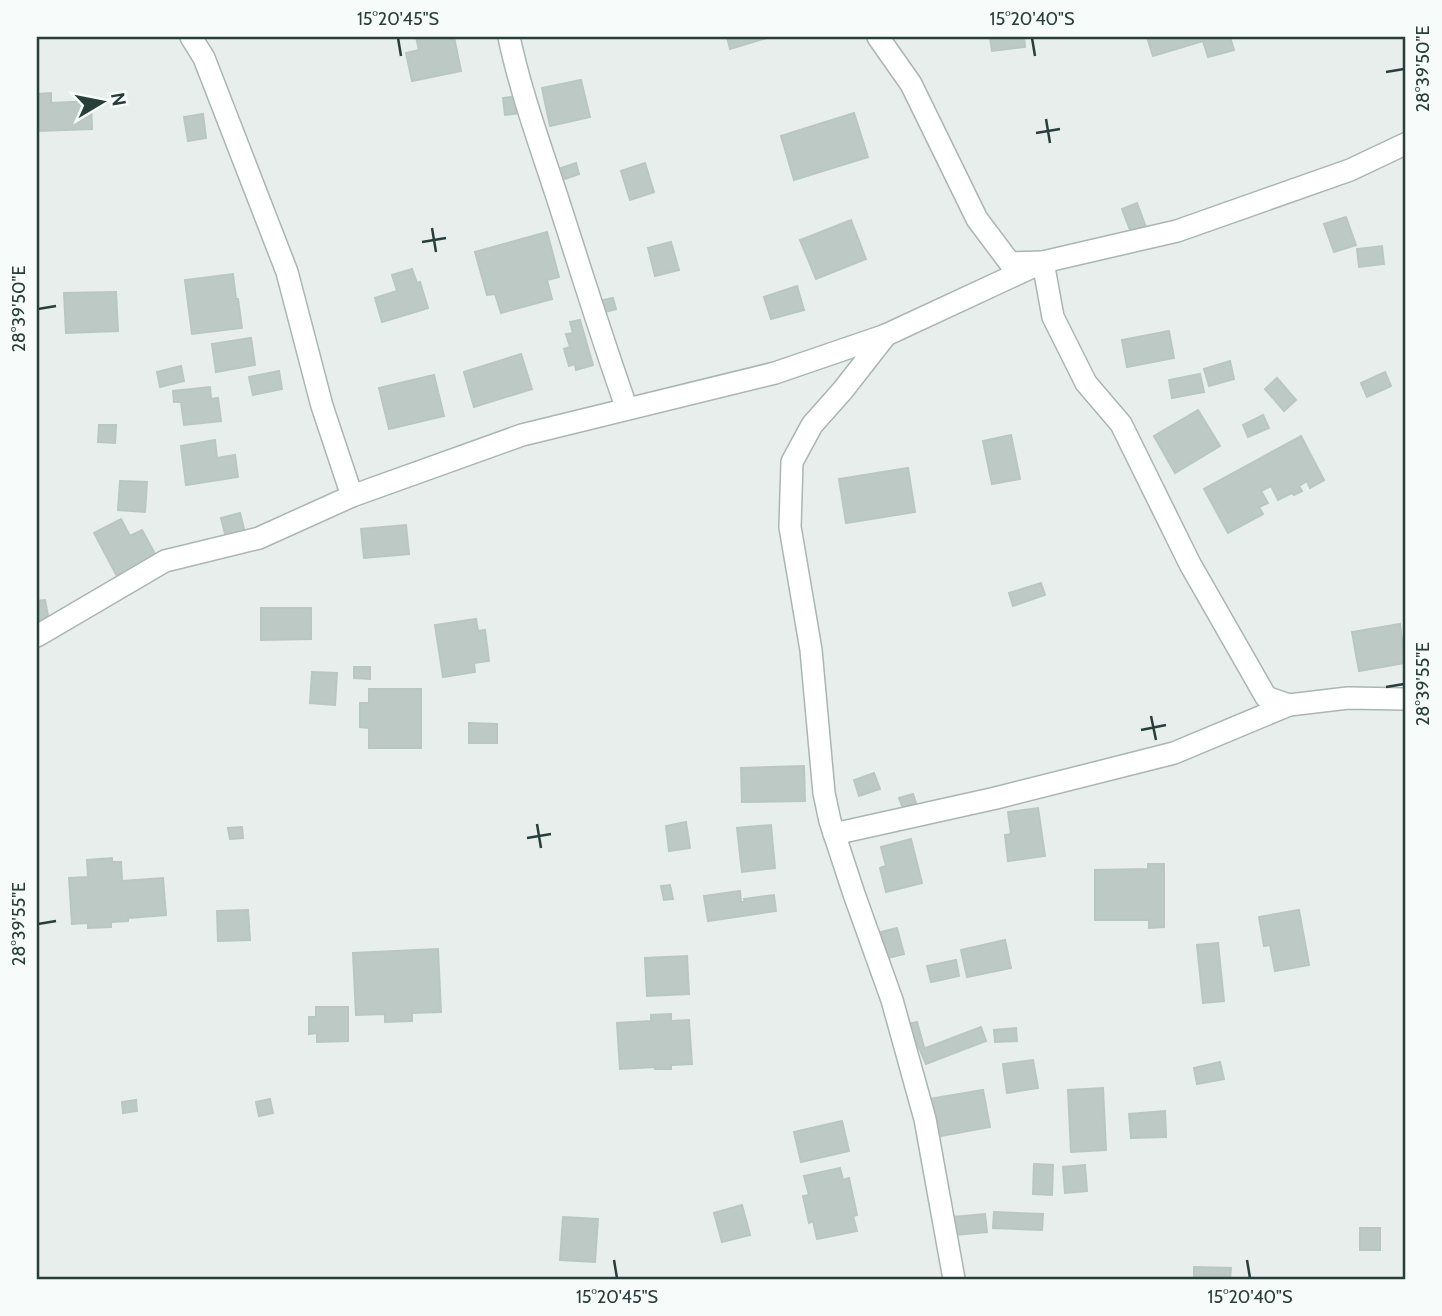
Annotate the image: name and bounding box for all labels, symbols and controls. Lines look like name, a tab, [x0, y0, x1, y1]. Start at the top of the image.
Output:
text: 15°20'45"S	[357, 8, 439, 30]
text: 15°20'40"S	[990, 8, 1074, 30]
text: 28°39'50"E	[1412, 26, 1434, 112]
north arrow	[66, 66, 136, 136]
text: N	[106, 91, 131, 108]
text: 28°39'50"E	[8, 266, 30, 352]
text: 28°39'55"E	[1412, 642, 1434, 726]
text: 28°39'55"E	[8, 882, 30, 966]
text: 15°20'45"S	[576, 1286, 658, 1308]
text: 15°20'40"S	[1208, 1286, 1292, 1308]

